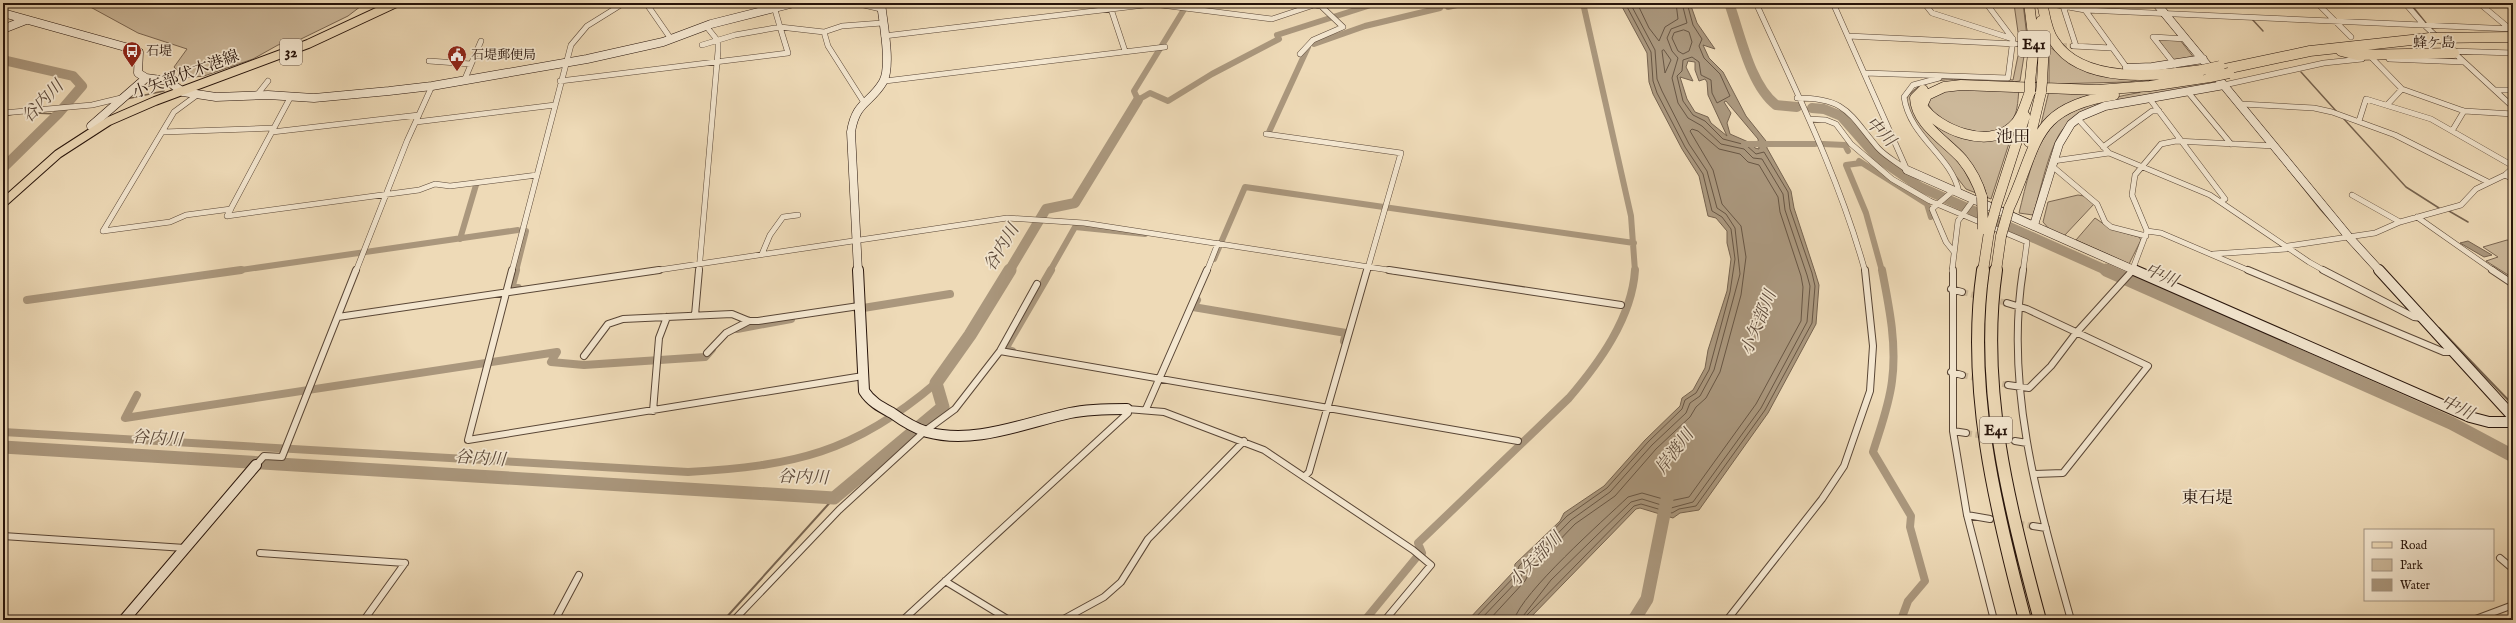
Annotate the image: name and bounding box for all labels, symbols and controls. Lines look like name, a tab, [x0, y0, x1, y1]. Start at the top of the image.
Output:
road number: E41	[2018, 31, 2050, 57]
district label: 蜂ケ島	[2413, 34, 2455, 52]
road number: 32	[280, 39, 302, 65]
bus stop icon: 石堤	[121, 40, 143, 68]
place label: 石堤	[146, 43, 172, 60]
public building icon: 石堤郵便局	[446, 44, 468, 72]
street label: 小矢部伏木港線	[130, 46, 242, 104]
place label: 石堤郵便局	[471, 47, 536, 64]
water label: 谷内川	[18, 75, 70, 128]
water label: 中川	[1861, 113, 1901, 153]
district label: 池田	[1996, 127, 2030, 148]
water label: 谷内川	[980, 219, 1025, 275]
water label: 中川	[2141, 259, 2183, 293]
water label: 小矢部川	[1737, 286, 1782, 358]
water label: 中川	[2437, 391, 2479, 426]
road number: E41	[1980, 417, 2012, 443]
water label: 岸渡川	[1651, 424, 1700, 479]
water label: 谷内川	[131, 427, 185, 451]
water label: 谷内川	[454, 447, 508, 471]
water label: 谷内川	[777, 467, 831, 489]
district label: 東石堤	[2182, 488, 2233, 509]
water label: 小矢部川	[1505, 527, 1569, 592]
legend	[2364, 529, 2494, 601]
text: Road	[2400, 538, 2428, 553]
text: Park	[2400, 558, 2423, 573]
text: Water	[2400, 578, 2431, 593]

